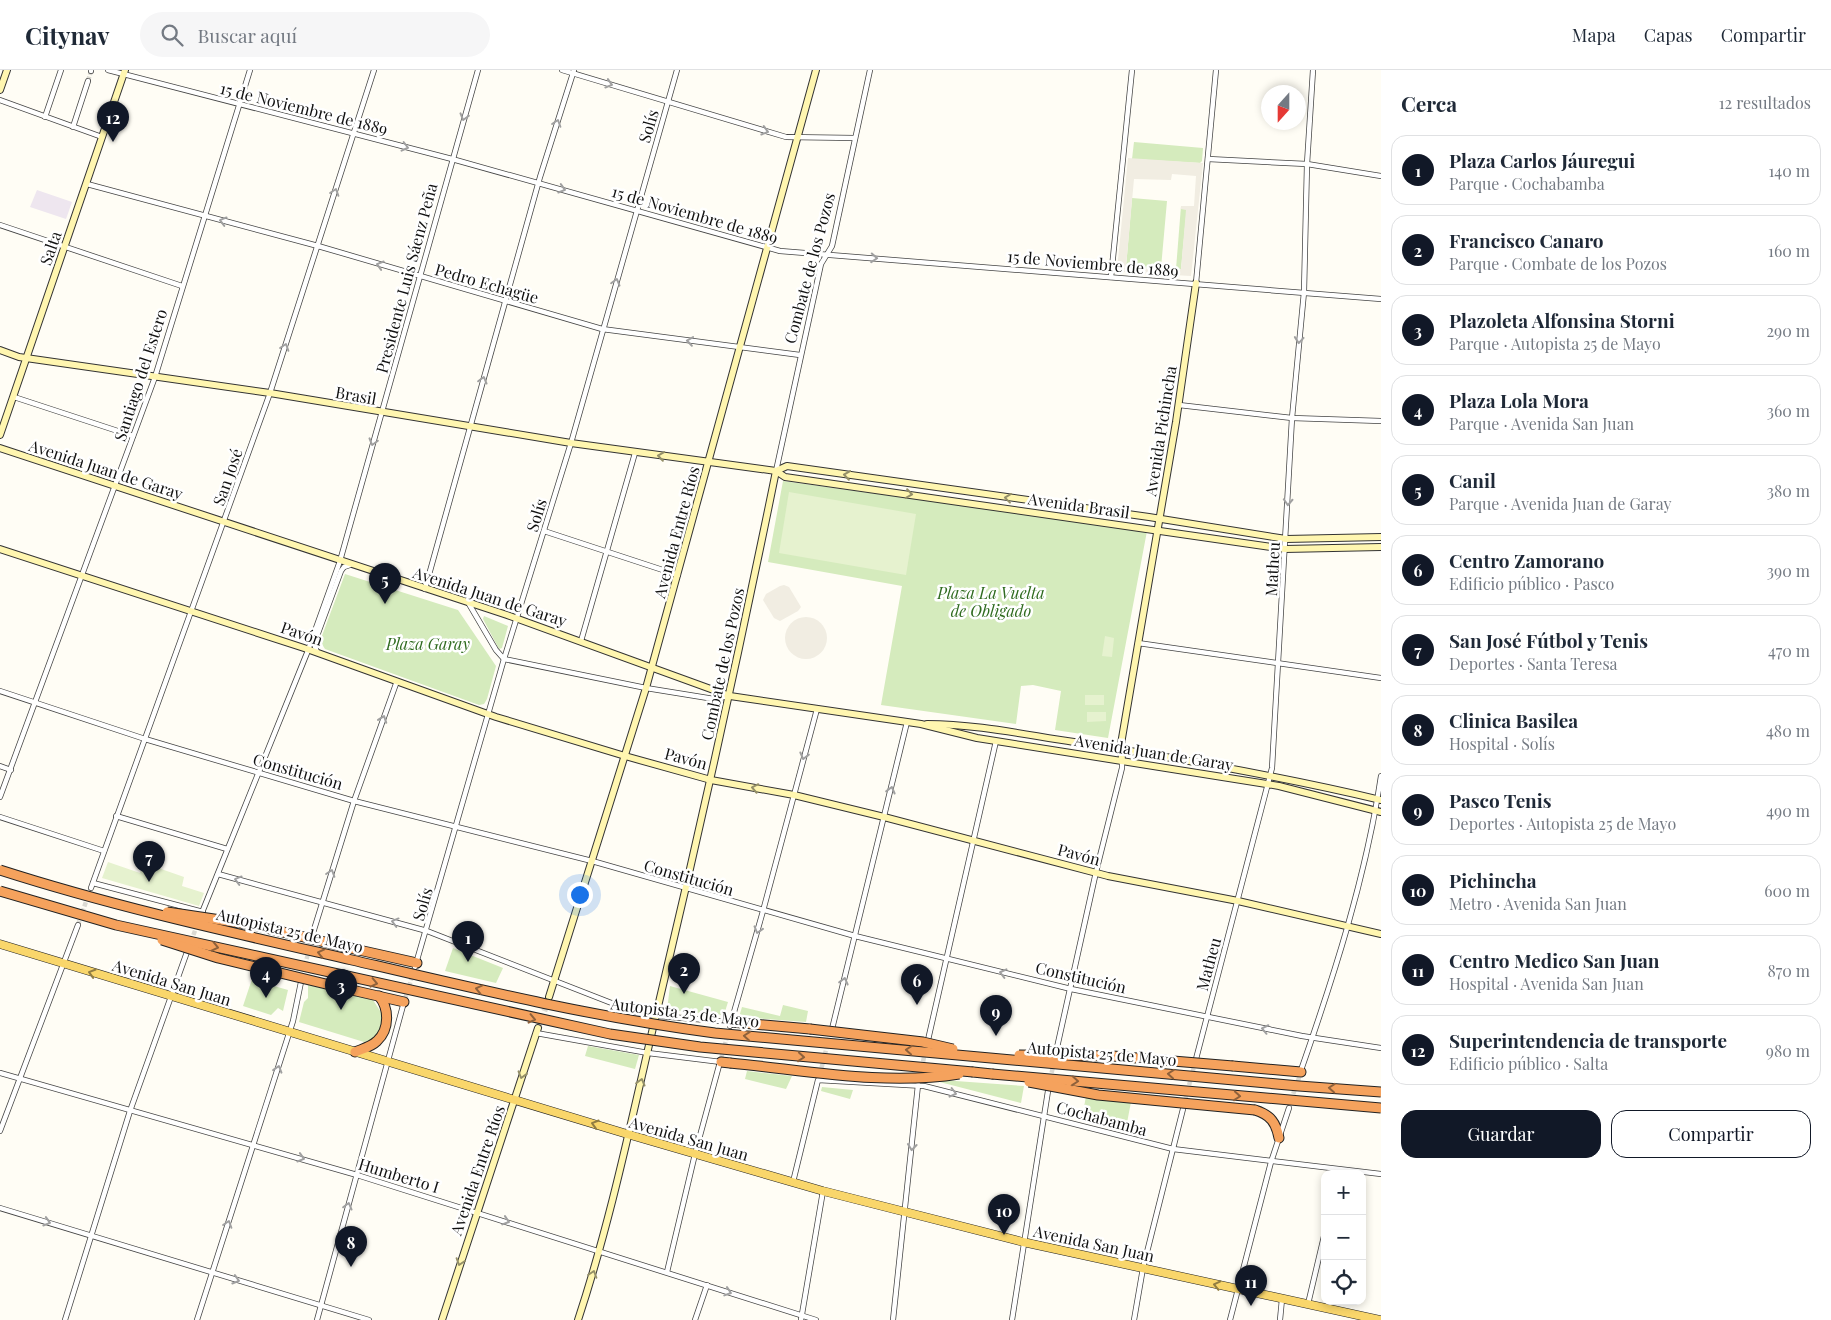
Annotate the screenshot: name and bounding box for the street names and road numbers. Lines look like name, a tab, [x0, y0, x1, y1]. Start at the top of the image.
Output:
street label: 15 de Noviembre de 1889	[218, 77, 390, 139]
street label: Solís	[633, 107, 663, 145]
street label: 15 de Noviembre de 1889	[609, 180, 781, 248]
street label: Presidente Luis Sáenz Peña	[370, 181, 442, 375]
street label: Combate de los Pozos	[779, 190, 839, 346]
street label: Salta	[34, 228, 66, 268]
street label: 15 de Noviembre de 1889	[1006, 245, 1180, 281]
street label: Pedro Echagüe	[433, 258, 541, 308]
street label: Santiago del Estero	[109, 306, 171, 444]
street label: Avenida Pichincha	[1139, 364, 1181, 499]
street label: Brasil	[334, 381, 379, 409]
street label: Avenida Juan de Garay	[25, 434, 186, 504]
street label: San José	[207, 446, 247, 508]
street label: Avenida Entre Ríos	[648, 464, 704, 601]
street label: Avenida Brasil	[1026, 487, 1132, 523]
street label: Solís	[521, 496, 551, 534]
street label: Matheu	[1260, 541, 1284, 597]
street label: Avenida Juan de Garay	[409, 561, 570, 631]
street label: Combate de los Pozos	[696, 586, 748, 742]
street label: Pavón	[278, 616, 326, 650]
street label: Avenida Juan de Garay	[1072, 729, 1235, 775]
street label: Pavón	[662, 742, 710, 774]
street label: Constitución	[251, 748, 346, 794]
street label: Pavón	[1055, 838, 1103, 870]
street label: Constitución	[642, 854, 737, 900]
street label: Solís	[407, 885, 437, 923]
street label: Autopista 25 de Mayo	[214, 903, 366, 957]
street label: Matheu	[1191, 935, 1225, 993]
street label: Avenida San Juan	[109, 954, 234, 1010]
street label: Constitución	[1034, 956, 1129, 998]
street label: Autopista 25 de Mayo	[608, 992, 761, 1032]
street label: Autopista 25 de Mayo	[1025, 1036, 1178, 1070]
street label: Cochabamba	[1054, 1096, 1150, 1140]
street label: Avenida Entre Ríos	[445, 1102, 509, 1239]
street label: Avenida San Juan	[626, 1111, 751, 1165]
street label: Humberto I	[356, 1153, 442, 1197]
street label: Avenida San Juan	[1031, 1220, 1157, 1266]

